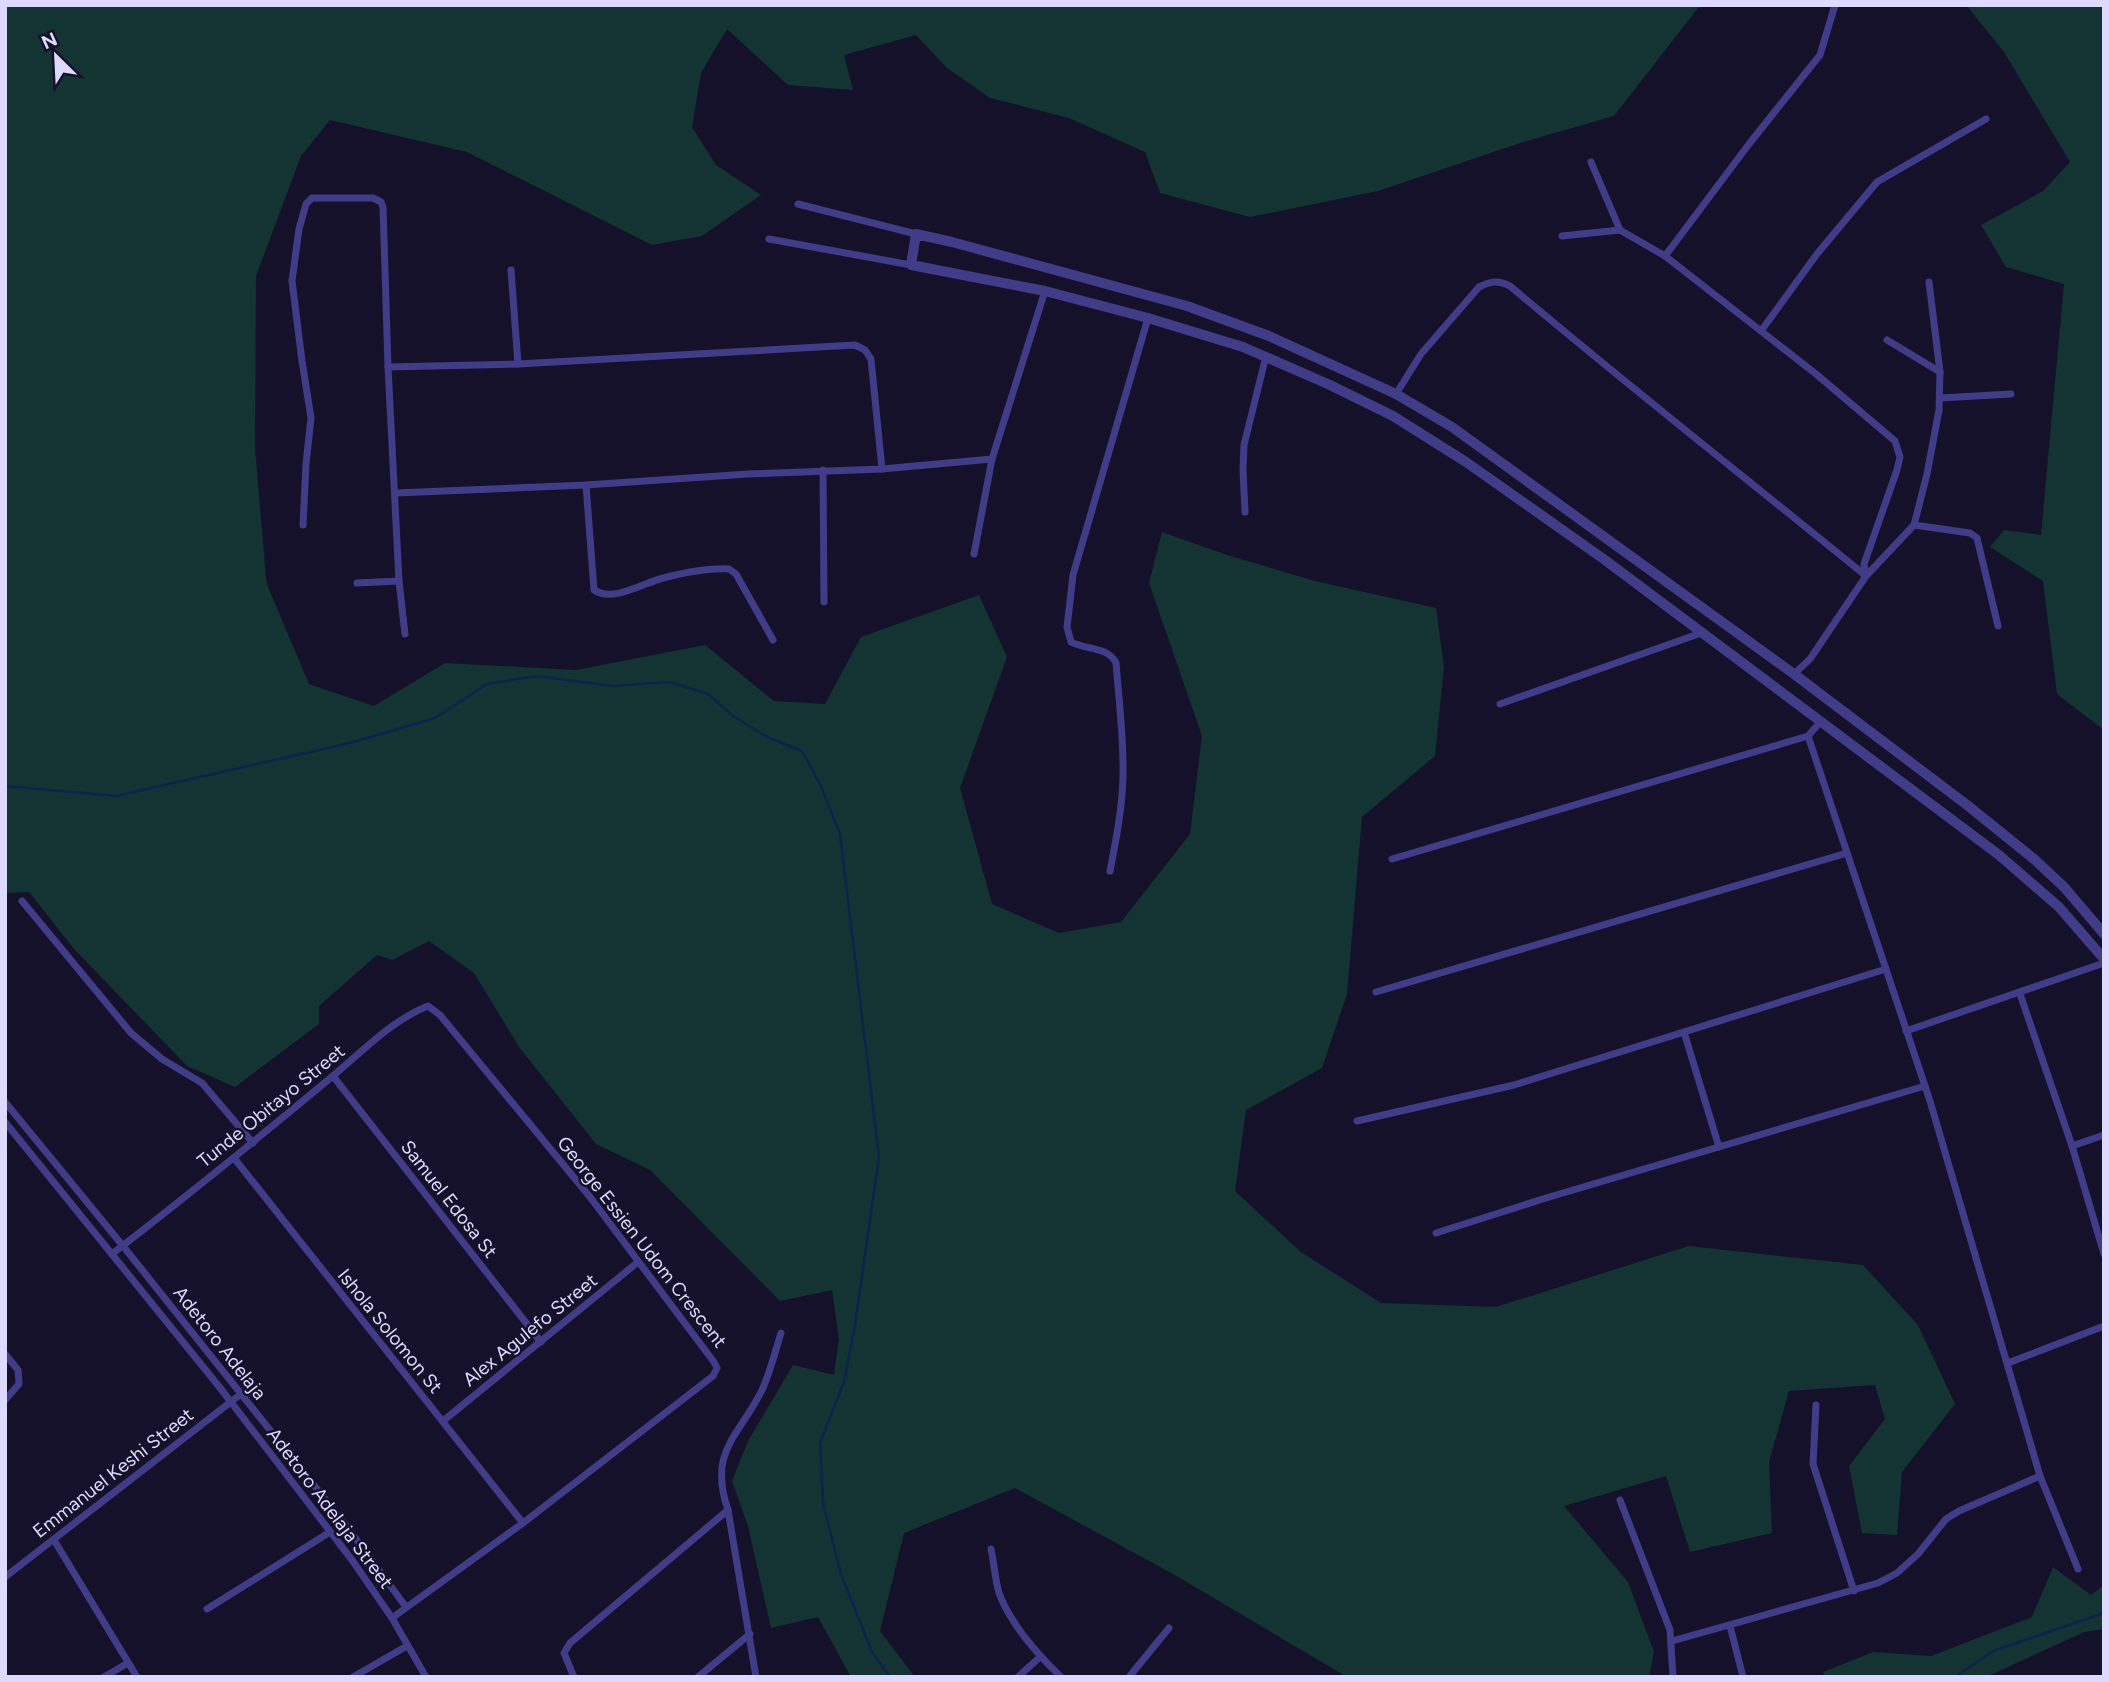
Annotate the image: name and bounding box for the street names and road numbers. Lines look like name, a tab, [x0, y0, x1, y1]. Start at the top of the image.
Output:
street label: Tunde Obitayo Street	[193, 1040, 349, 1172]
street label: George Essien Udom Crescent	[552, 1132, 732, 1352]
street label: Samuel Edosa St	[396, 1136, 502, 1262]
street label: Ishola Solomon St	[333, 1264, 447, 1398]
street label: Alex Agulefo Street	[458, 1269, 602, 1391]
street label: Adetoro Adelaja	[169, 1282, 271, 1404]
street label: Emmanuel Keshi Street	[28, 1403, 198, 1543]
street label: Adetoro Adelaja Street	[262, 1423, 398, 1593]

